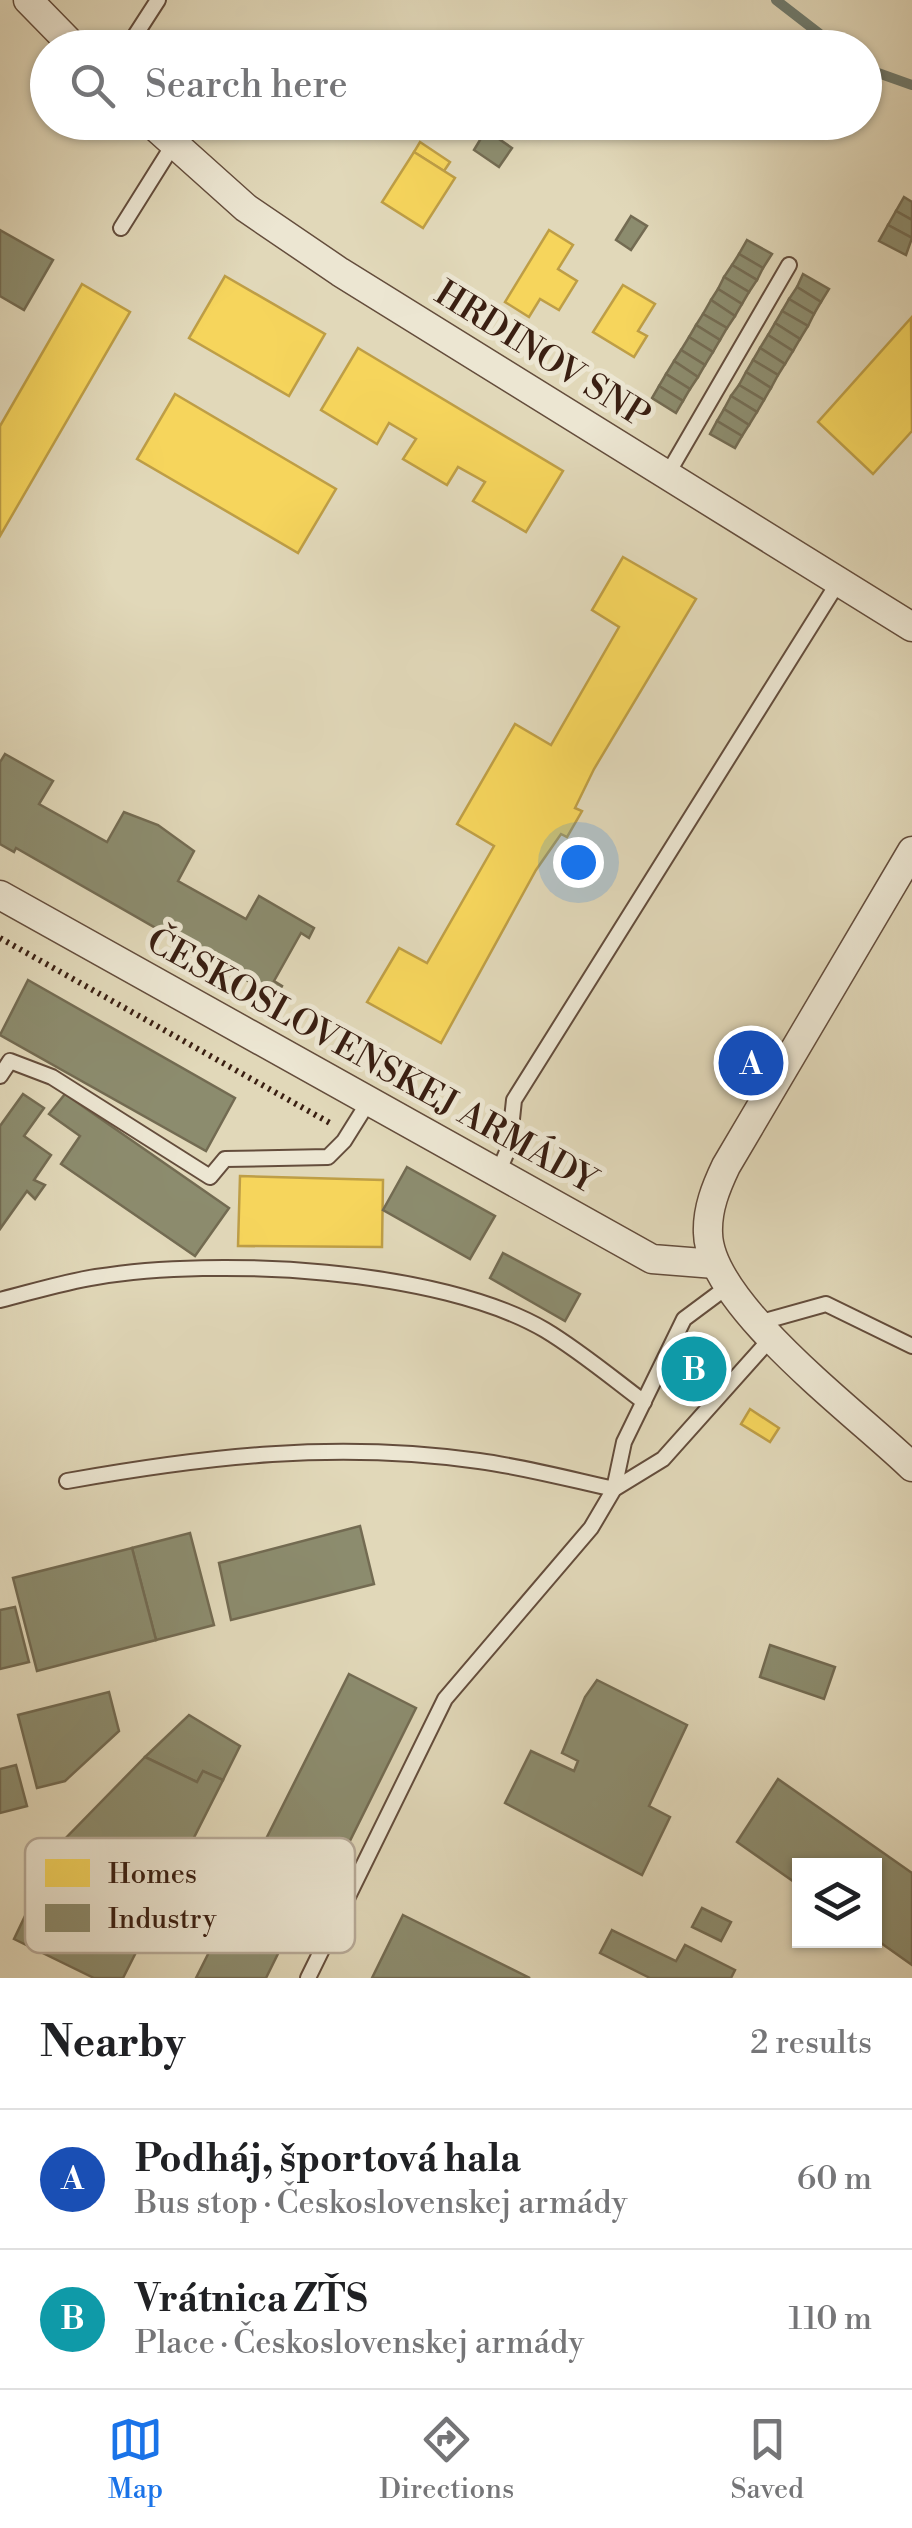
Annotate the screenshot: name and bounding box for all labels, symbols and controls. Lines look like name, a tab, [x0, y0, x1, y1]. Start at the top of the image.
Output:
search box	[30, 30, 882, 140]
icon: search	[65, 58, 120, 113]
text: Search here	[145, 62, 348, 109]
street label: HRDINOV SNP	[427, 272, 658, 439]
your location	[553, 837, 604, 888]
street label: ČESKOSLOVENSKEJ ARMÁDY	[139, 918, 606, 1204]
pin: A	[718, 1026, 784, 1100]
pin: B	[662, 1332, 726, 1406]
legend	[25, 1838, 355, 1953]
text: Homes	[108, 1857, 197, 1892]
map controls	[792, 1858, 882, 1948]
button: layers	[792, 1858, 882, 1948]
text: Industry	[108, 1902, 217, 1937]
text: Nearby	[40, 2017, 185, 2070]
text: 2 results	[750, 2023, 872, 2063]
text: Podháj, športová hala	[135, 2136, 521, 2183]
text: A	[61, 2159, 84, 2199]
text: 60 m	[797, 2159, 872, 2199]
text: Bus stop · Československej armády	[135, 2183, 627, 2223]
text: Vrátnica ZŤS	[135, 2276, 368, 2323]
text: B	[60, 2299, 85, 2339]
text: 110 m	[789, 2299, 872, 2339]
text: Place · Československej armády	[135, 2323, 584, 2363]
tab: Map	[108, 2412, 163, 2507]
tab: Directions	[379, 2412, 514, 2507]
tab: Saved	[730, 2412, 804, 2507]

